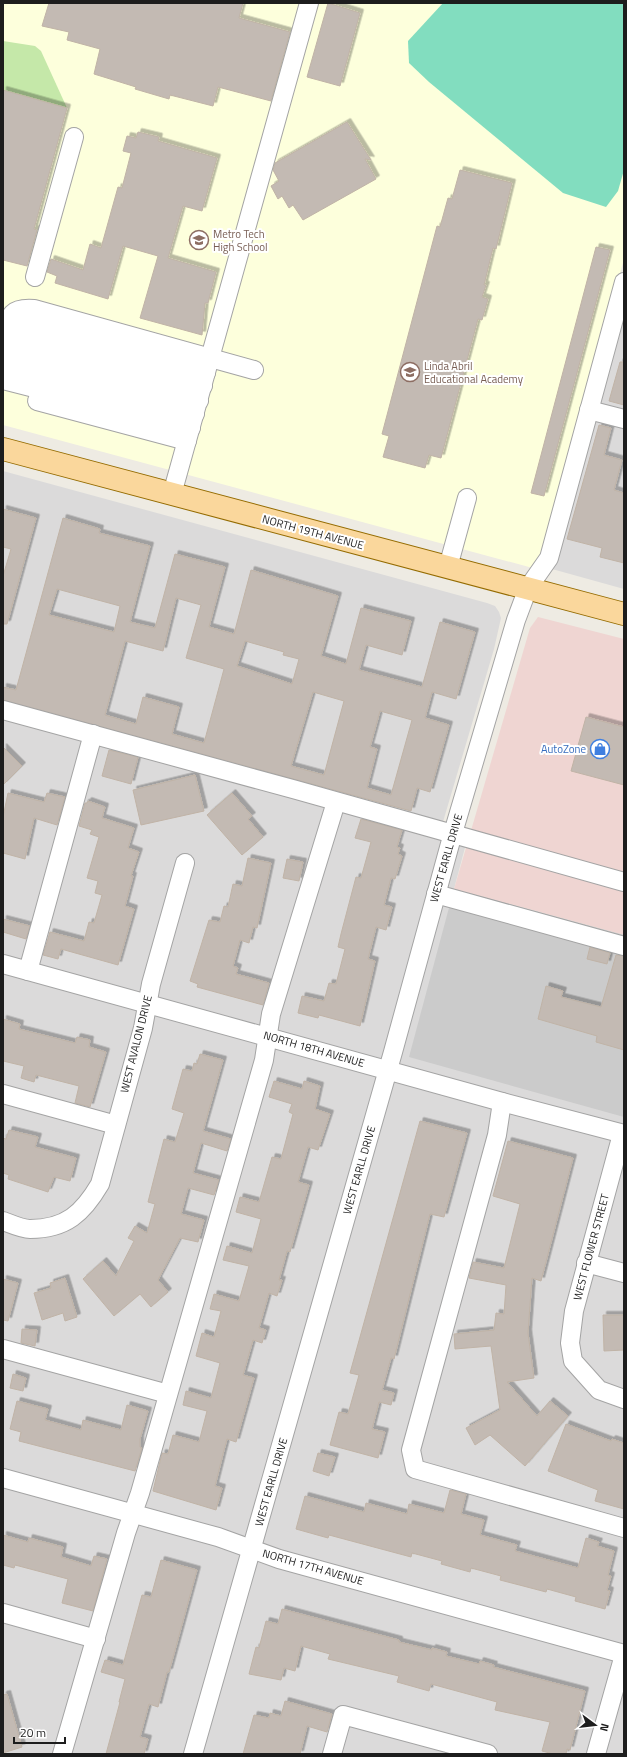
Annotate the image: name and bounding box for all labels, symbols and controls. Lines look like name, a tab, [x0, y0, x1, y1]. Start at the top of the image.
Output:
place label: Metro Tech High School	[213, 226, 268, 255]
school or university icon: Metro Tech High School	[188, 229, 210, 251]
place label: Linda Abril Educational Academy	[424, 358, 524, 387]
school or university icon: Linda Abril Educational Academy	[399, 361, 421, 383]
street label: NORTH 19TH AVENUE	[261, 511, 365, 553]
shop icon: AutoZone	[589, 738, 611, 760]
place label: AutoZone	[541, 741, 586, 757]
street label: WEST EARLL DRIVE	[426, 812, 466, 904]
street label: WEST AVALON DRIVE	[116, 994, 156, 1094]
street label: NORTH 18TH AVENUE	[262, 1027, 366, 1071]
street label: WEST EARLL DRIVE	[339, 1124, 379, 1216]
street label: WEST FLOWER STREET	[569, 1192, 613, 1302]
street label: WEST EARLL DRIVE	[251, 1436, 291, 1528]
street label: NORTH 17TH AVENUE	[261, 1545, 365, 1589]
north arrow	[575, 1705, 615, 1745]
scale bar	[14, 1719, 65, 1745]
text: N	[596, 1722, 613, 1733]
text: 20 m	[20, 1723, 46, 1742]

